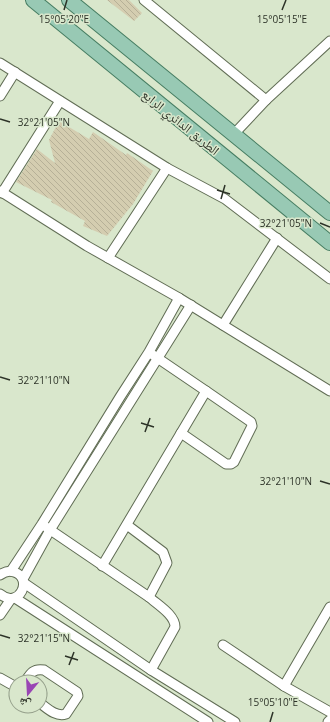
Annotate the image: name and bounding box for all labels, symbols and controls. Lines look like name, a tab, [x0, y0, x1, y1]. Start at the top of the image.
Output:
text: 15°05'20"E	[39, 12, 89, 26]
text: 15°05'15"E	[257, 12, 307, 26]
street label: الطريق الدائري الرابع	[137, 85, 223, 161]
text: 32°21'05"N	[18, 115, 70, 129]
text: 32°21'05"N	[260, 216, 312, 230]
text: 32°21'10"N	[18, 373, 70, 387]
text: 32°21'10"N	[260, 474, 312, 488]
text: 32°21'15"N	[18, 631, 70, 645]
north arrow	[8, 674, 48, 714]
text: ش	[17, 694, 33, 713]
text: 15°05'10"E	[248, 695, 298, 709]

